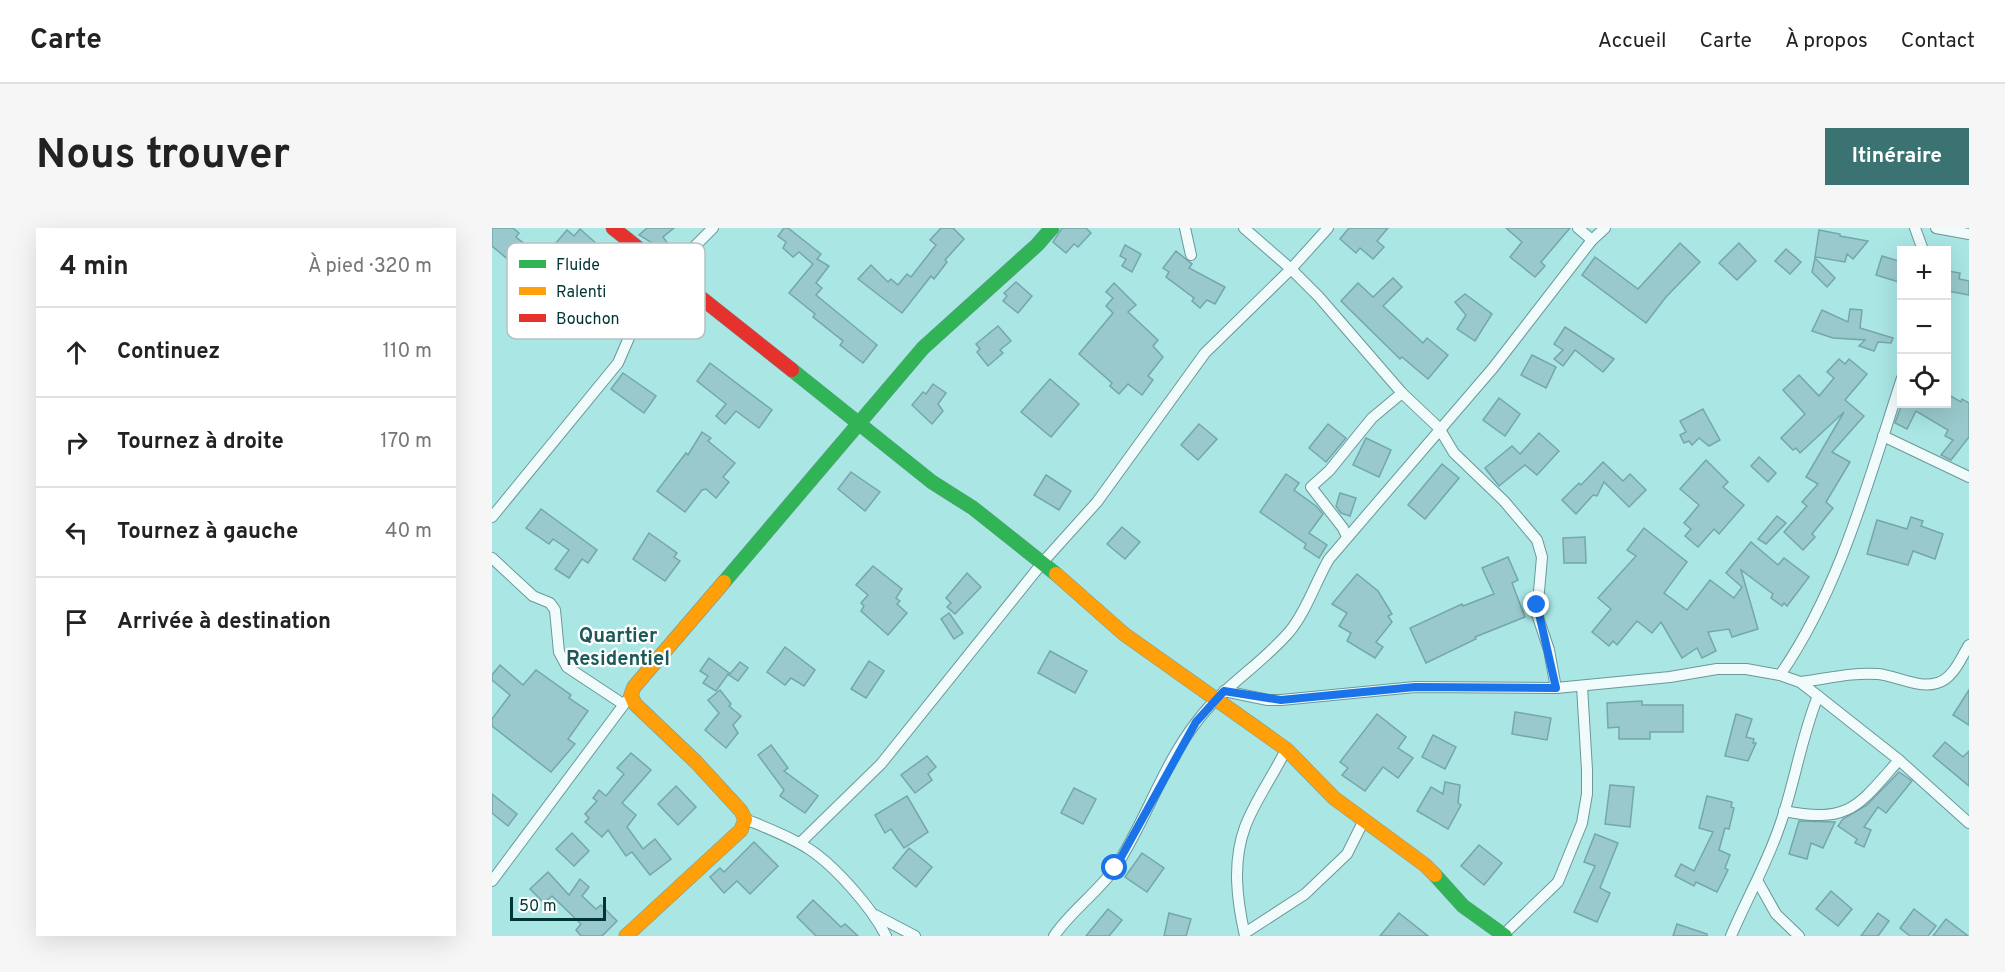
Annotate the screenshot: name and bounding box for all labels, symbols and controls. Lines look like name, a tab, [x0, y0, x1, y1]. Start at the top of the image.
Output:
text: Carte	[30, 23, 102, 59]
text: Accueil	[1598, 28, 1667, 55]
text: Carte	[1700, 28, 1752, 55]
text: À propos	[1785, 28, 1868, 55]
text: Contact	[1901, 28, 1975, 55]
button: Itinéraire	[1825, 128, 1969, 185]
text: Nous trouver	[36, 130, 290, 183]
legend	[507, 243, 705, 339]
map controls	[1897, 246, 1951, 408]
button: +	[1897, 246, 1951, 300]
text: 4 min	[60, 251, 129, 284]
text: À pied · 320 m	[308, 254, 432, 280]
text: Fluide	[556, 256, 600, 276]
text: Ralenti	[556, 283, 606, 303]
button: −	[1897, 300, 1951, 354]
text: Bouchon	[556, 310, 620, 330]
icon: ahead	[60, 336, 93, 369]
text: Continuez	[117, 339, 220, 366]
text: 110 m	[383, 339, 432, 365]
button: locate	[1897, 354, 1951, 408]
icon: right	[60, 426, 93, 459]
text: Tournez à droite	[117, 429, 284, 456]
text: 170 m	[380, 429, 432, 455]
icon: left	[60, 516, 93, 549]
text: Tournez à gauche	[117, 519, 298, 546]
text: 40 m	[385, 519, 432, 545]
route end	[1523, 591, 1549, 617]
icon: arrive	[60, 606, 93, 639]
text: Arrivée à destination	[117, 609, 331, 636]
district label: Quartier Residentiel	[566, 624, 670, 673]
route start	[1101, 854, 1127, 880]
scale bar	[510, 894, 606, 922]
text: 50 m	[519, 897, 557, 917]

